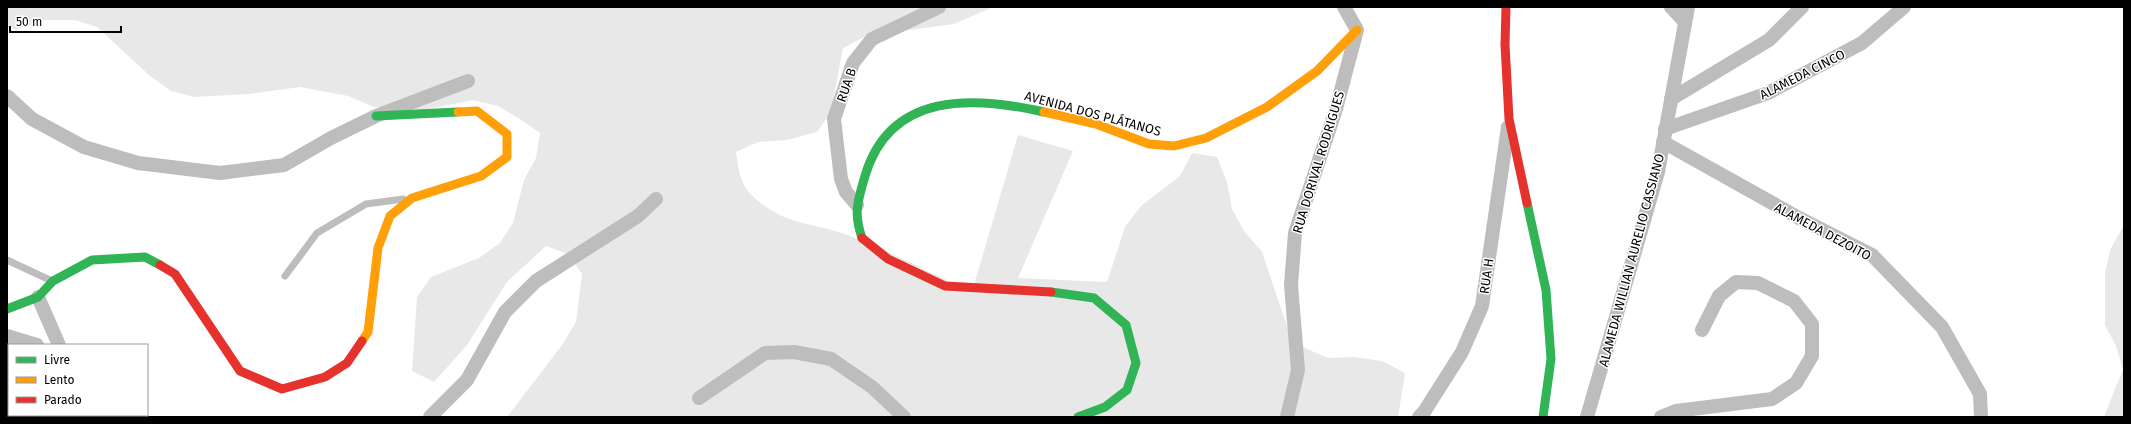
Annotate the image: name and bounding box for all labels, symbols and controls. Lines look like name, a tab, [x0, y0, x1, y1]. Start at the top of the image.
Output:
scale bar	[10, 8, 121, 34]
text: 50 m	[16, 15, 42, 29]
street label: ALAMEDA CINCO	[1757, 47, 1847, 102]
street label: RUA B	[834, 66, 859, 104]
street label: AVENIDA DOS PLÁTANOS	[1023, 88, 1163, 139]
street label: RUA DORIVAL RODRIGUES	[1290, 89, 1347, 235]
street label: ALAMEDA WILLIAN AURELIO CASSIANO	[1596, 152, 1667, 368]
street label: ALAMEDA DEZOITO	[1772, 200, 1874, 263]
street label: RUA H	[1477, 257, 1496, 295]
legend	[8, 344, 148, 416]
text: Livre	[44, 353, 70, 367]
text: Lento	[44, 373, 74, 387]
text: Parado	[44, 393, 82, 407]

